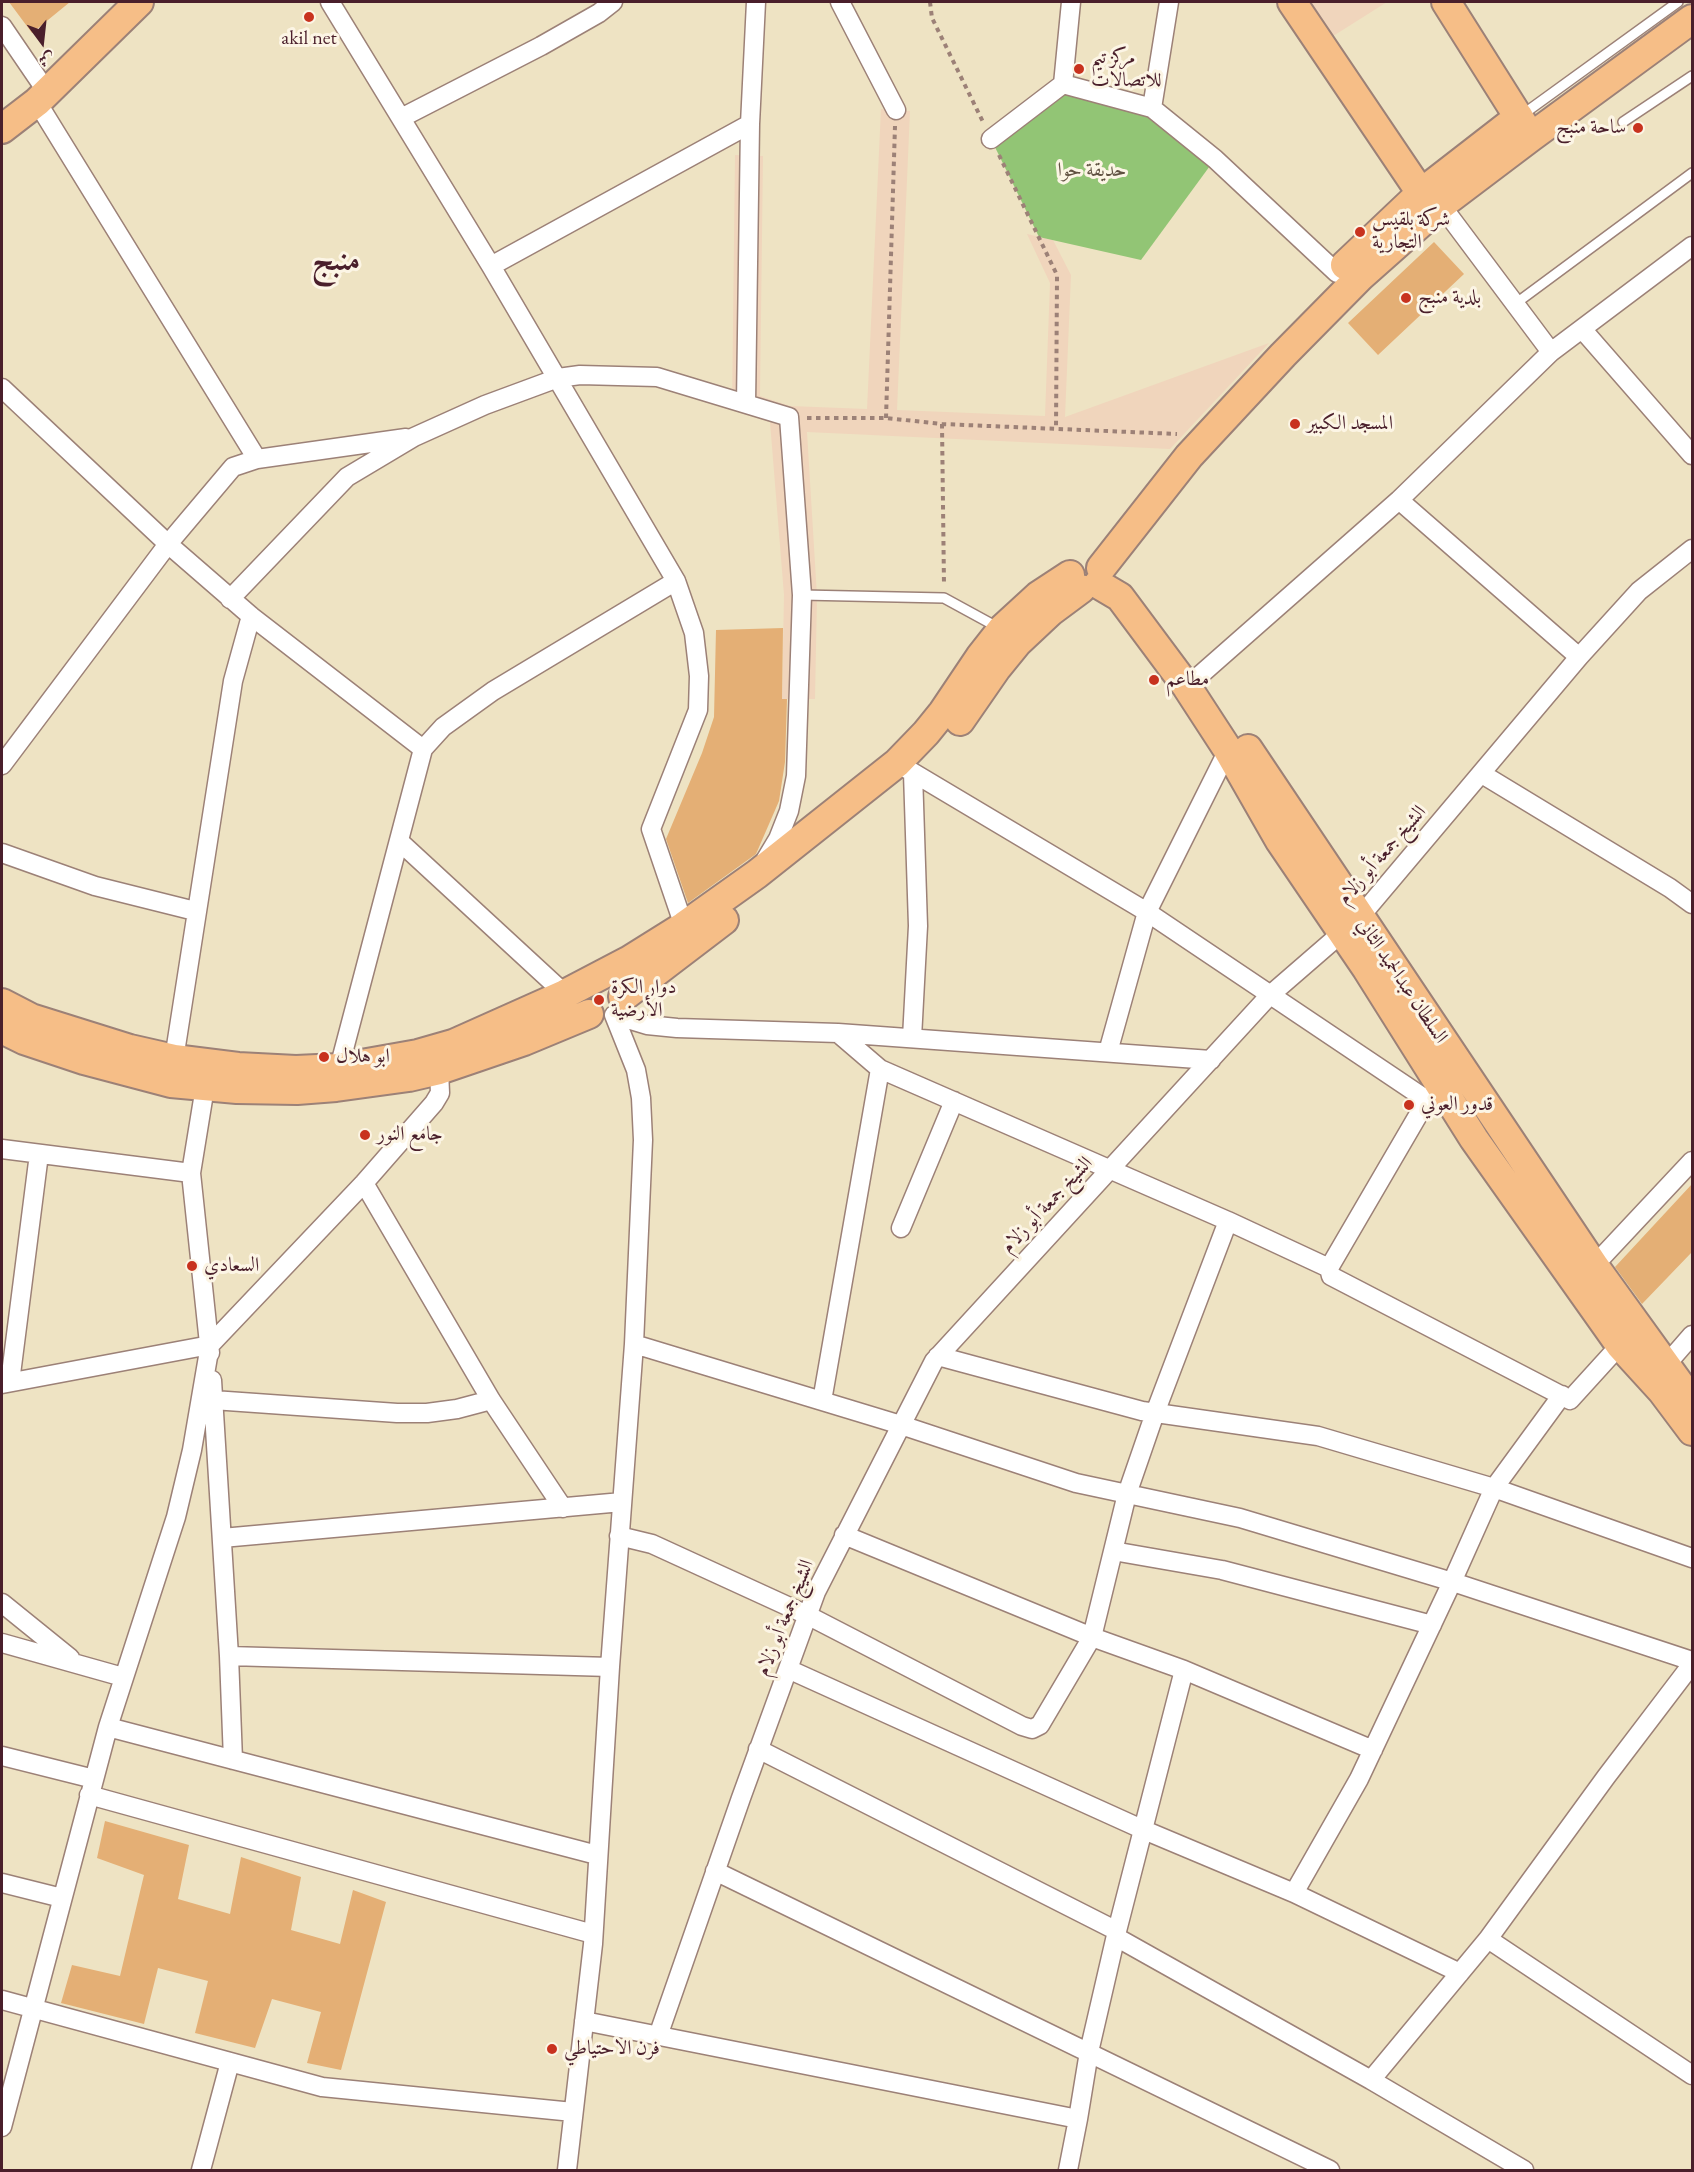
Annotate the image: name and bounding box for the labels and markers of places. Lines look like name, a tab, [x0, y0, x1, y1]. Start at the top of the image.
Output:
marker: akil net	[302, 10, 316, 24]
place label: akil net	[281, 27, 337, 51]
place label: مركز تيم للاتصالات	[1091, 46, 1162, 93]
marker: مركز تيم للاتصالات	[1072, 62, 1086, 76]
place label: ساحة منبج	[1556, 116, 1626, 140]
marker: ساحة منبج	[1631, 121, 1645, 135]
place label: شركة بلقيس التجارية	[1372, 208, 1450, 255]
marker: شركة بلقيس التجارية	[1353, 225, 1367, 239]
place label: بلدية منبج	[1418, 286, 1481, 310]
marker: بلدية منبج	[1399, 291, 1413, 305]
place label: المسجد الكبير	[1307, 412, 1393, 436]
marker: المسجد الكبير	[1288, 417, 1302, 431]
place label: مطاعم	[1166, 668, 1209, 692]
marker: مطاعم	[1147, 673, 1161, 687]
place label: دوار الكرة الأرضية	[611, 976, 676, 1023]
marker: دوار الكرة الأرضية	[592, 993, 606, 1007]
place label: ابو هلال	[336, 1045, 390, 1069]
marker: ابو هلال	[317, 1050, 331, 1064]
place label: قدور العوني	[1421, 1093, 1493, 1117]
marker: قدور العوني	[1402, 1098, 1416, 1112]
place label: جامع النور	[377, 1123, 443, 1147]
marker: جامع النور	[358, 1128, 372, 1142]
place label: السعادي	[204, 1254, 259, 1278]
marker: السعادي	[185, 1259, 199, 1273]
place label: فرن الاحتياطي	[564, 2037, 660, 2061]
marker: فرن الاحتياطي	[545, 2042, 559, 2056]

